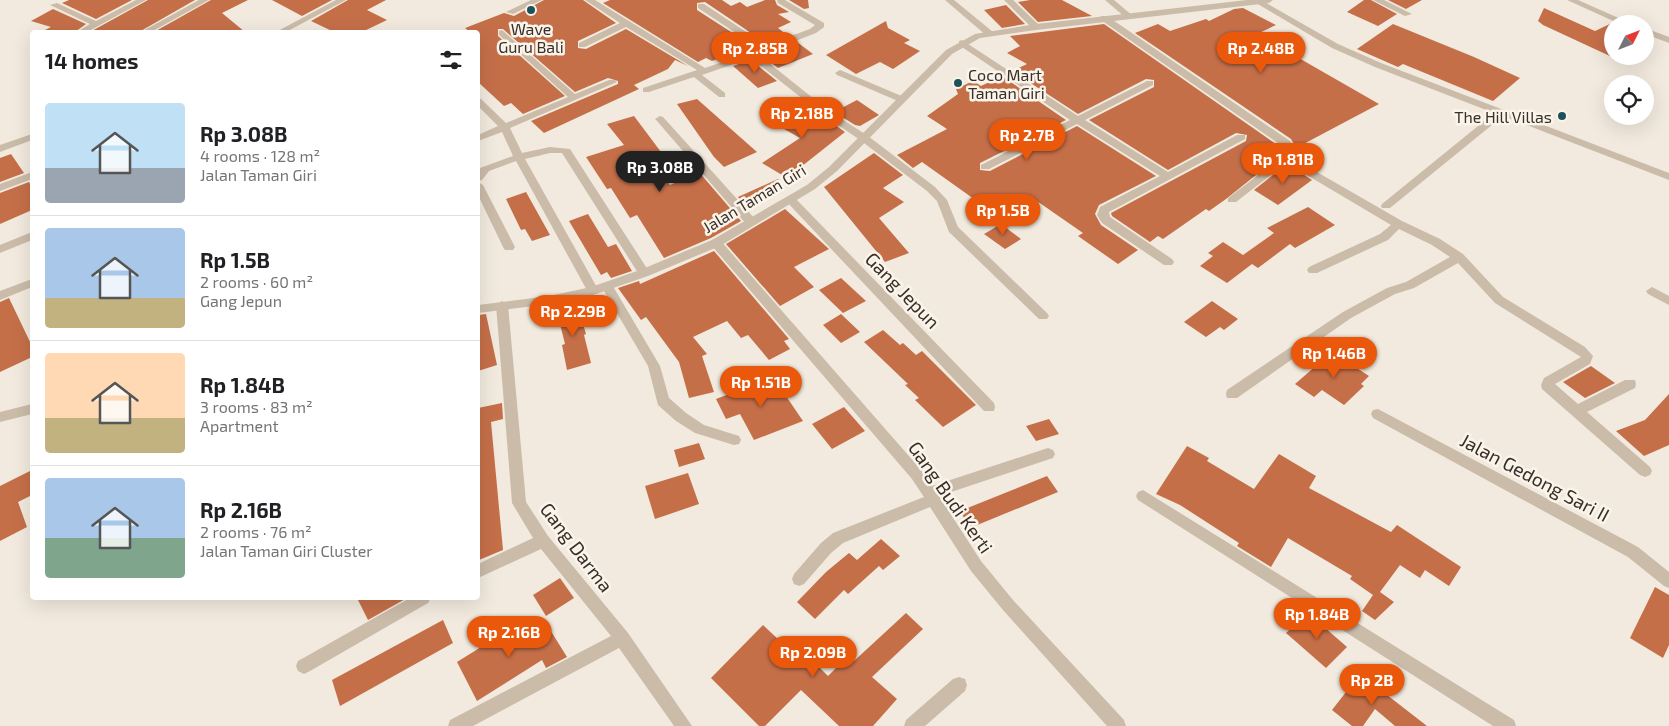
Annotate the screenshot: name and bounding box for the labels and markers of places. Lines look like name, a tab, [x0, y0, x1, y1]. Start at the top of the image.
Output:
marker: Wave Guru Bali	[525, 4, 537, 16]
place label: Wave Guru Bali	[498, 19, 564, 56]
pin: Rp 2.85B	[703, 32, 807, 74]
pin: Rp 2.48B	[1209, 32, 1313, 74]
place label: Coco Mart Taman Giri	[968, 65, 1045, 102]
marker: Coco Mart Taman Giri	[952, 77, 964, 89]
pin: Rp 2.18B	[750, 96, 854, 139]
place label: The Hill Villas	[1454, 107, 1552, 126]
marker: The Hill Villas	[1556, 110, 1568, 122]
pin: Rp 2.7B	[981, 119, 1073, 161]
pin: Rp 1.81B	[1231, 142, 1335, 185]
pin: Rp 3.08B	[608, 150, 712, 193]
pin: Rp 1.5B	[957, 194, 1049, 236]
pin: Rp 2.29B	[521, 294, 625, 337]
pin: Rp 1.46B	[1282, 336, 1386, 379]
pin: Rp 1.51B	[709, 366, 813, 408]
pin: Rp 1.84B	[1265, 598, 1369, 640]
pin: Rp 2.16B	[457, 616, 561, 658]
pin: Rp 2.09B	[761, 636, 865, 678]
pin: Rp 2B	[1337, 664, 1407, 706]

